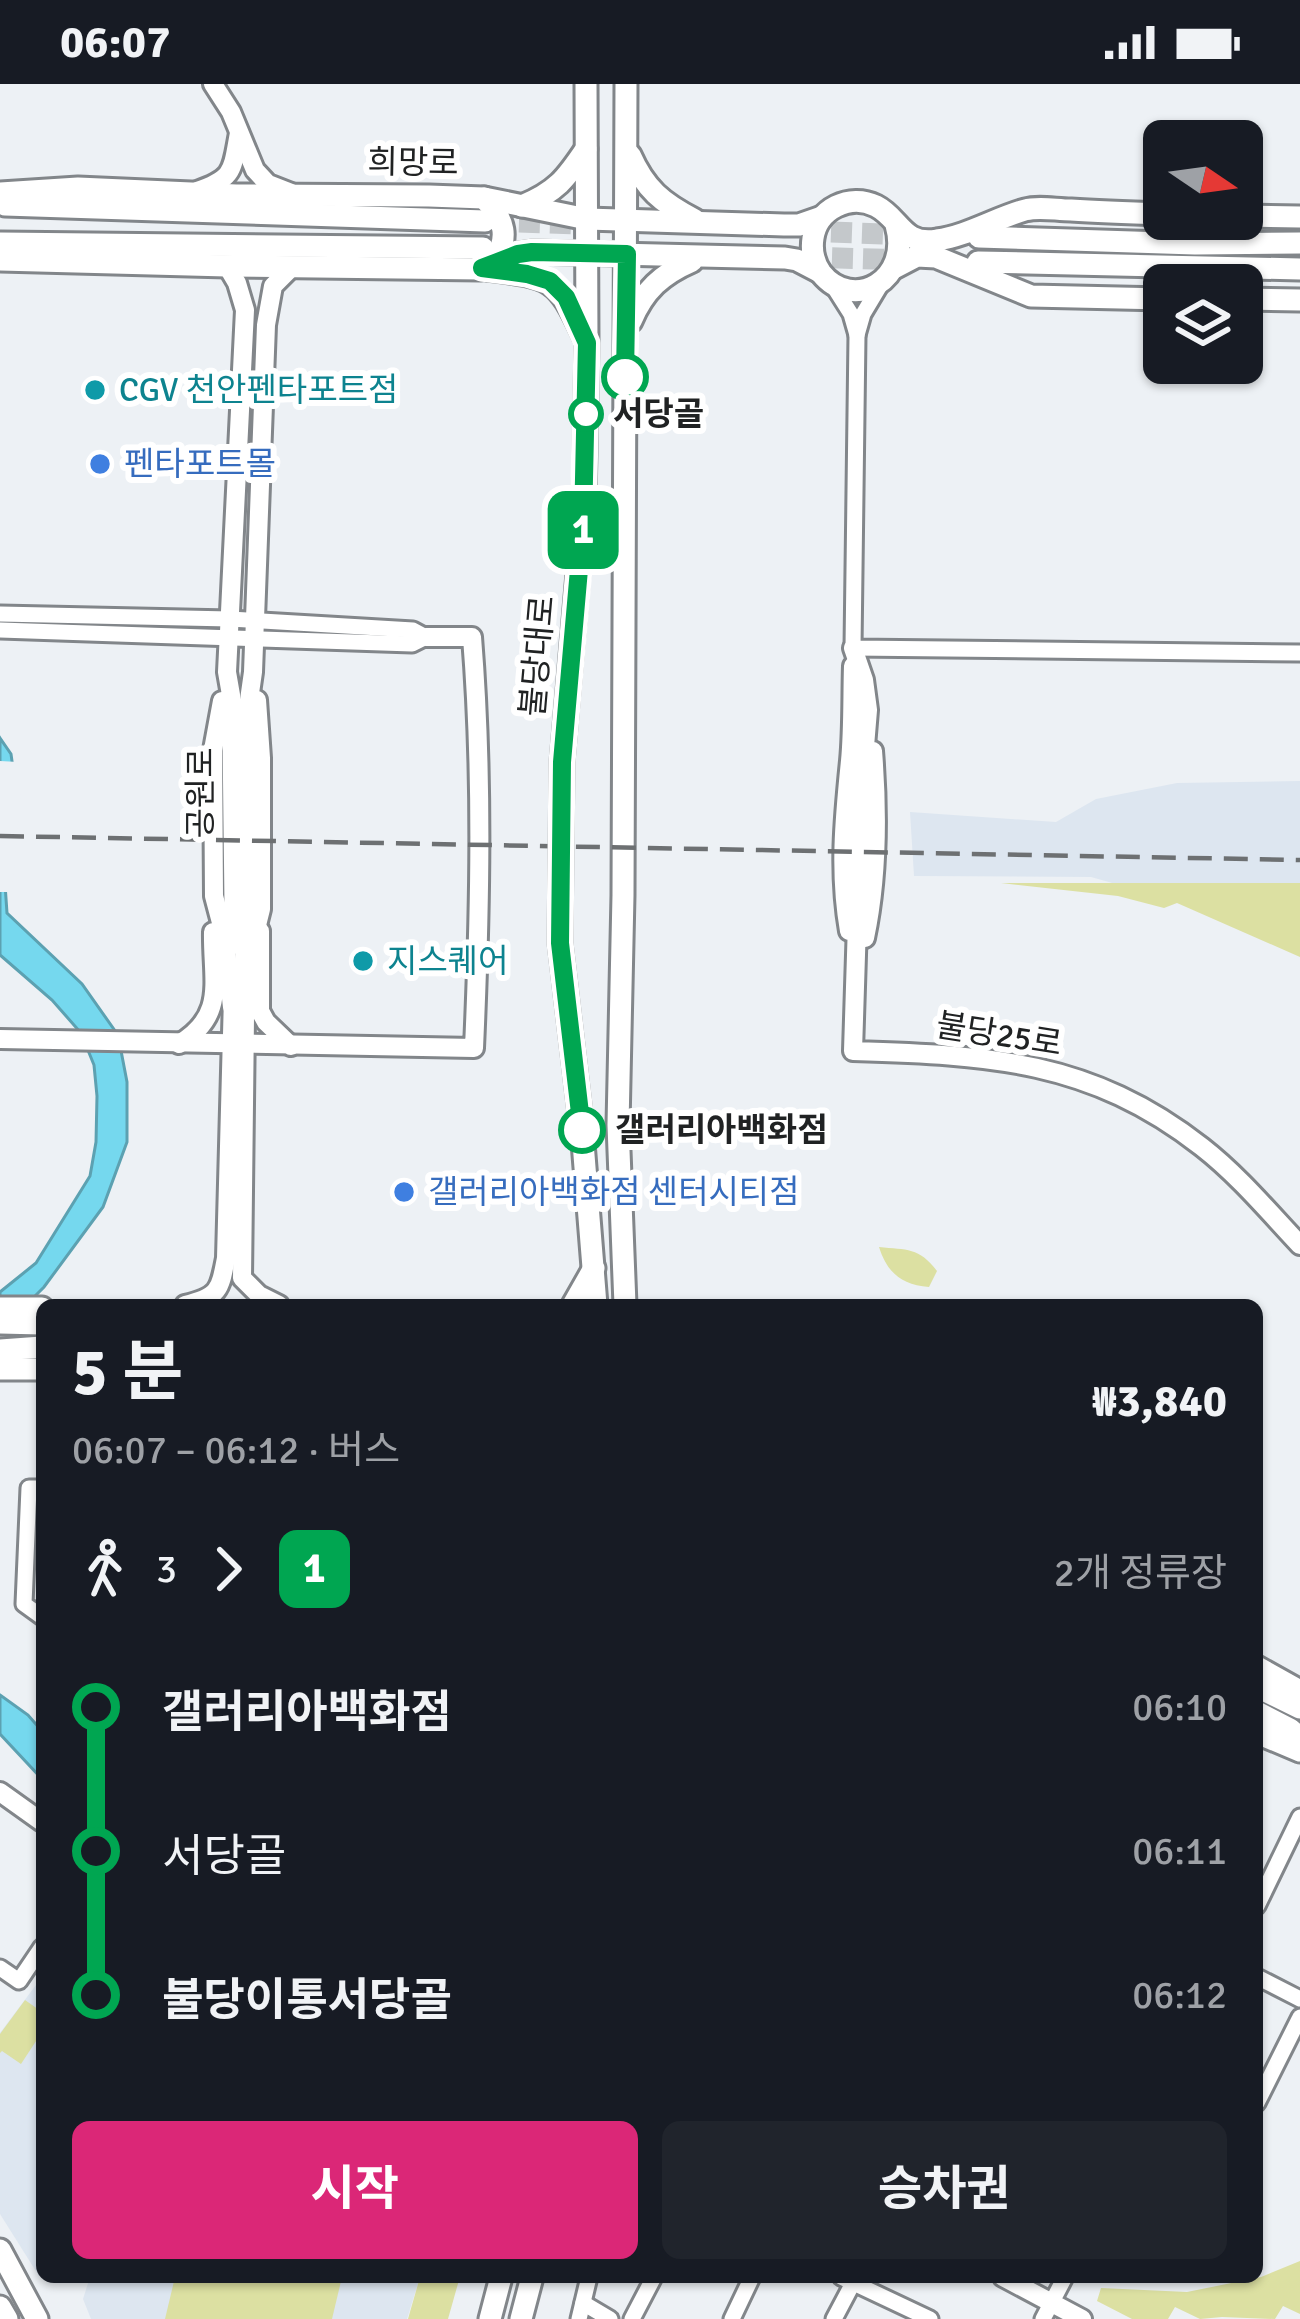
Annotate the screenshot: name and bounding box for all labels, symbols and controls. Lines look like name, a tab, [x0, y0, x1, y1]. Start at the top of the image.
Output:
text: 06:07	[60, 15, 170, 70]
north arrow	[1143, 120, 1263, 240]
map controls	[1143, 120, 1263, 384]
street label: 희망로	[367, 142, 459, 184]
button: layers	[1143, 264, 1263, 384]
unlabelled marker	[603, 355, 647, 399]
place label: CGV 천안펜타포트점	[119, 370, 398, 411]
marker: CGV 천안펜타포트점	[82, 377, 108, 403]
place label: 서당골	[613, 394, 704, 435]
marker: 서당골	[570, 398, 602, 430]
place label: 펜타포트몰	[124, 444, 276, 485]
marker: 펜타포트몰	[87, 451, 113, 477]
line badge: 1	[544, 491, 622, 569]
text: 1	[572, 504, 594, 555]
street label: 불당대로	[512, 594, 564, 718]
street label: 공원로	[181, 747, 222, 839]
place label: 지스퀘어	[387, 941, 508, 982]
marker: 지스퀘어	[350, 948, 376, 974]
street label: 불당25로	[933, 1005, 1065, 1065]
marker: 갤러리아백화점	[560, 1108, 604, 1152]
place label: 갤러리아백화점	[615, 1110, 828, 1151]
place label: 갤러리아백화점 센터시티점	[428, 1172, 800, 1213]
marker: 갤러리아백화점 센터시티점	[391, 1179, 417, 1205]
text: 5 분	[72, 1332, 183, 1413]
text: ₩3,840	[1092, 1374, 1227, 1429]
text: 06:07 – 06:12 · 버스	[72, 1426, 400, 1474]
icon: walk	[72, 1536, 138, 1602]
icon: forward	[195, 1536, 261, 1602]
text: 1	[303, 1543, 326, 1594]
text: 3	[156, 1545, 177, 1593]
text: 2개 정류장	[1054, 1549, 1227, 1597]
text: 06:10	[1132, 1683, 1227, 1731]
text: 갤러리아백화점	[162, 1685, 452, 1740]
text: 06:11	[1132, 1827, 1227, 1875]
text: 서당골	[162, 1829, 286, 1884]
text: 06:12	[1132, 1971, 1227, 2019]
text: 불당이통서당골	[162, 1973, 452, 2028]
button: 시작	[72, 2121, 638, 2259]
button: 승차권	[662, 2121, 1227, 2259]

